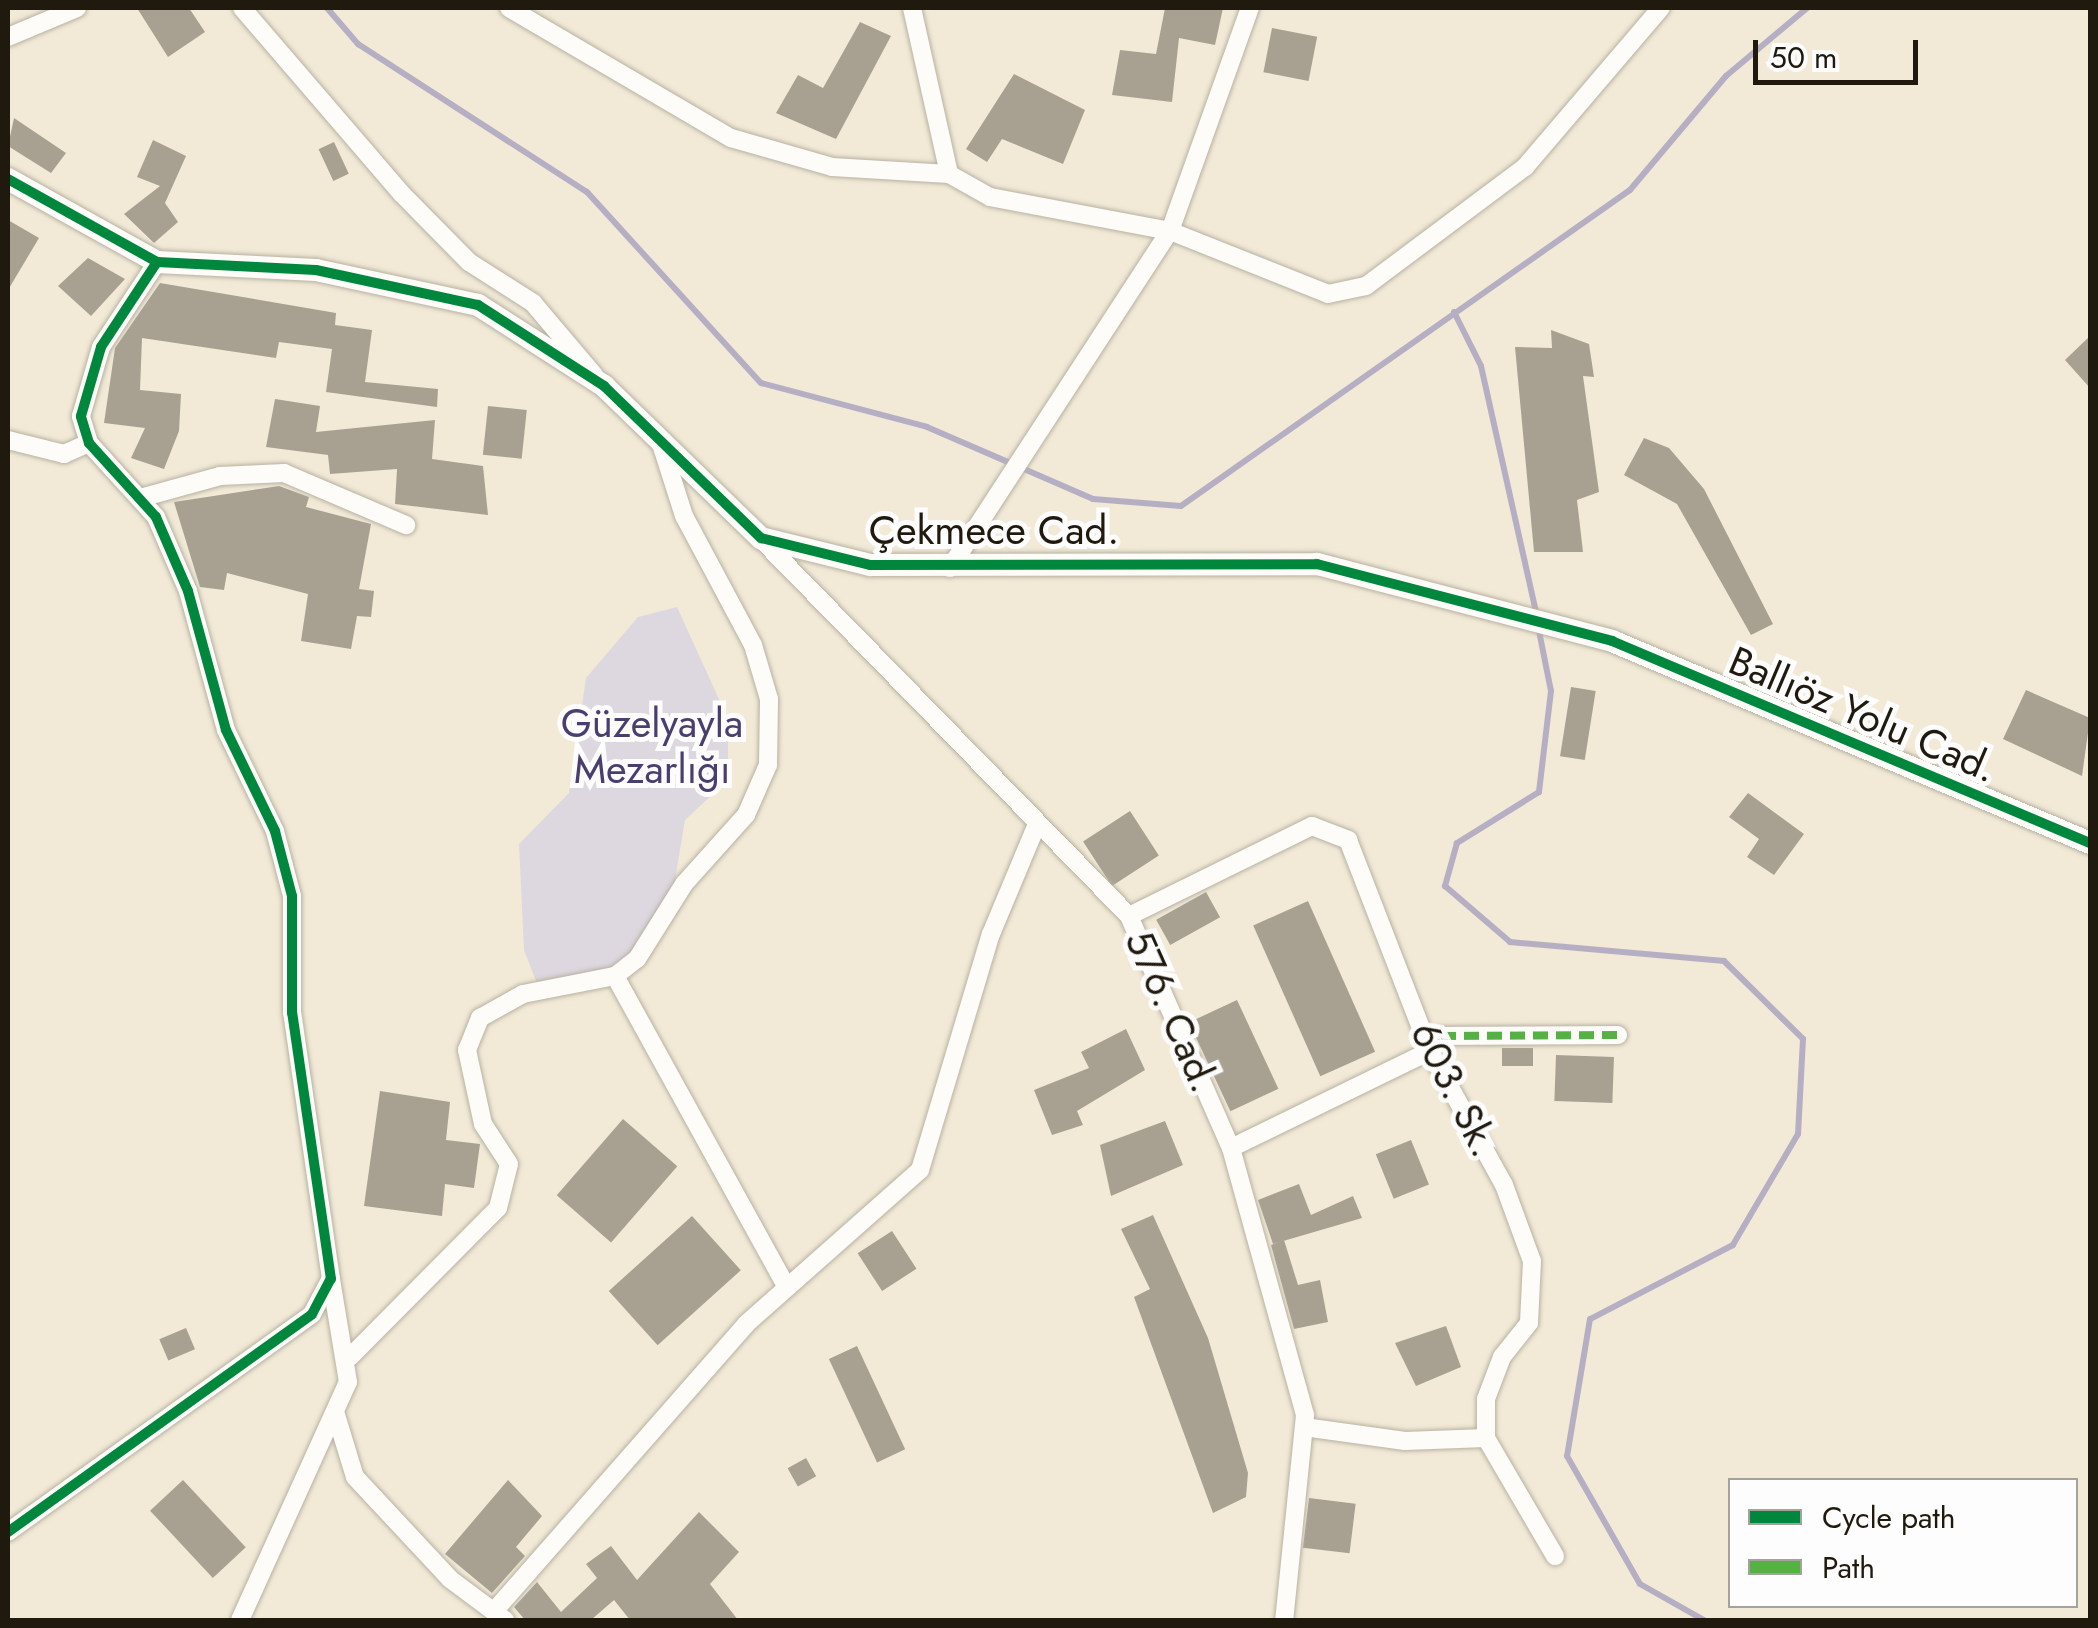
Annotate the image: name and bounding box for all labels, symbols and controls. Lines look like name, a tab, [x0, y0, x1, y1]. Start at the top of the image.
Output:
scale bar	[1758, 20, 1923, 82]
text: 50 m	[1770, 36, 1837, 79]
street label: Çekmece Cad.	[869, 506, 1119, 554]
street label: Ballıöz Yolu Cad.	[1722, 636, 2004, 792]
park label: Güzelyayla Mezarlığı	[561, 699, 743, 793]
street label: 576. Cad.	[1115, 923, 1229, 1099]
street label: 603. Sk.	[1401, 1014, 1509, 1164]
legend	[1728, 1478, 2078, 1608]
text: Cycle path	[1822, 1496, 1955, 1539]
text: Path	[1822, 1546, 1875, 1589]

